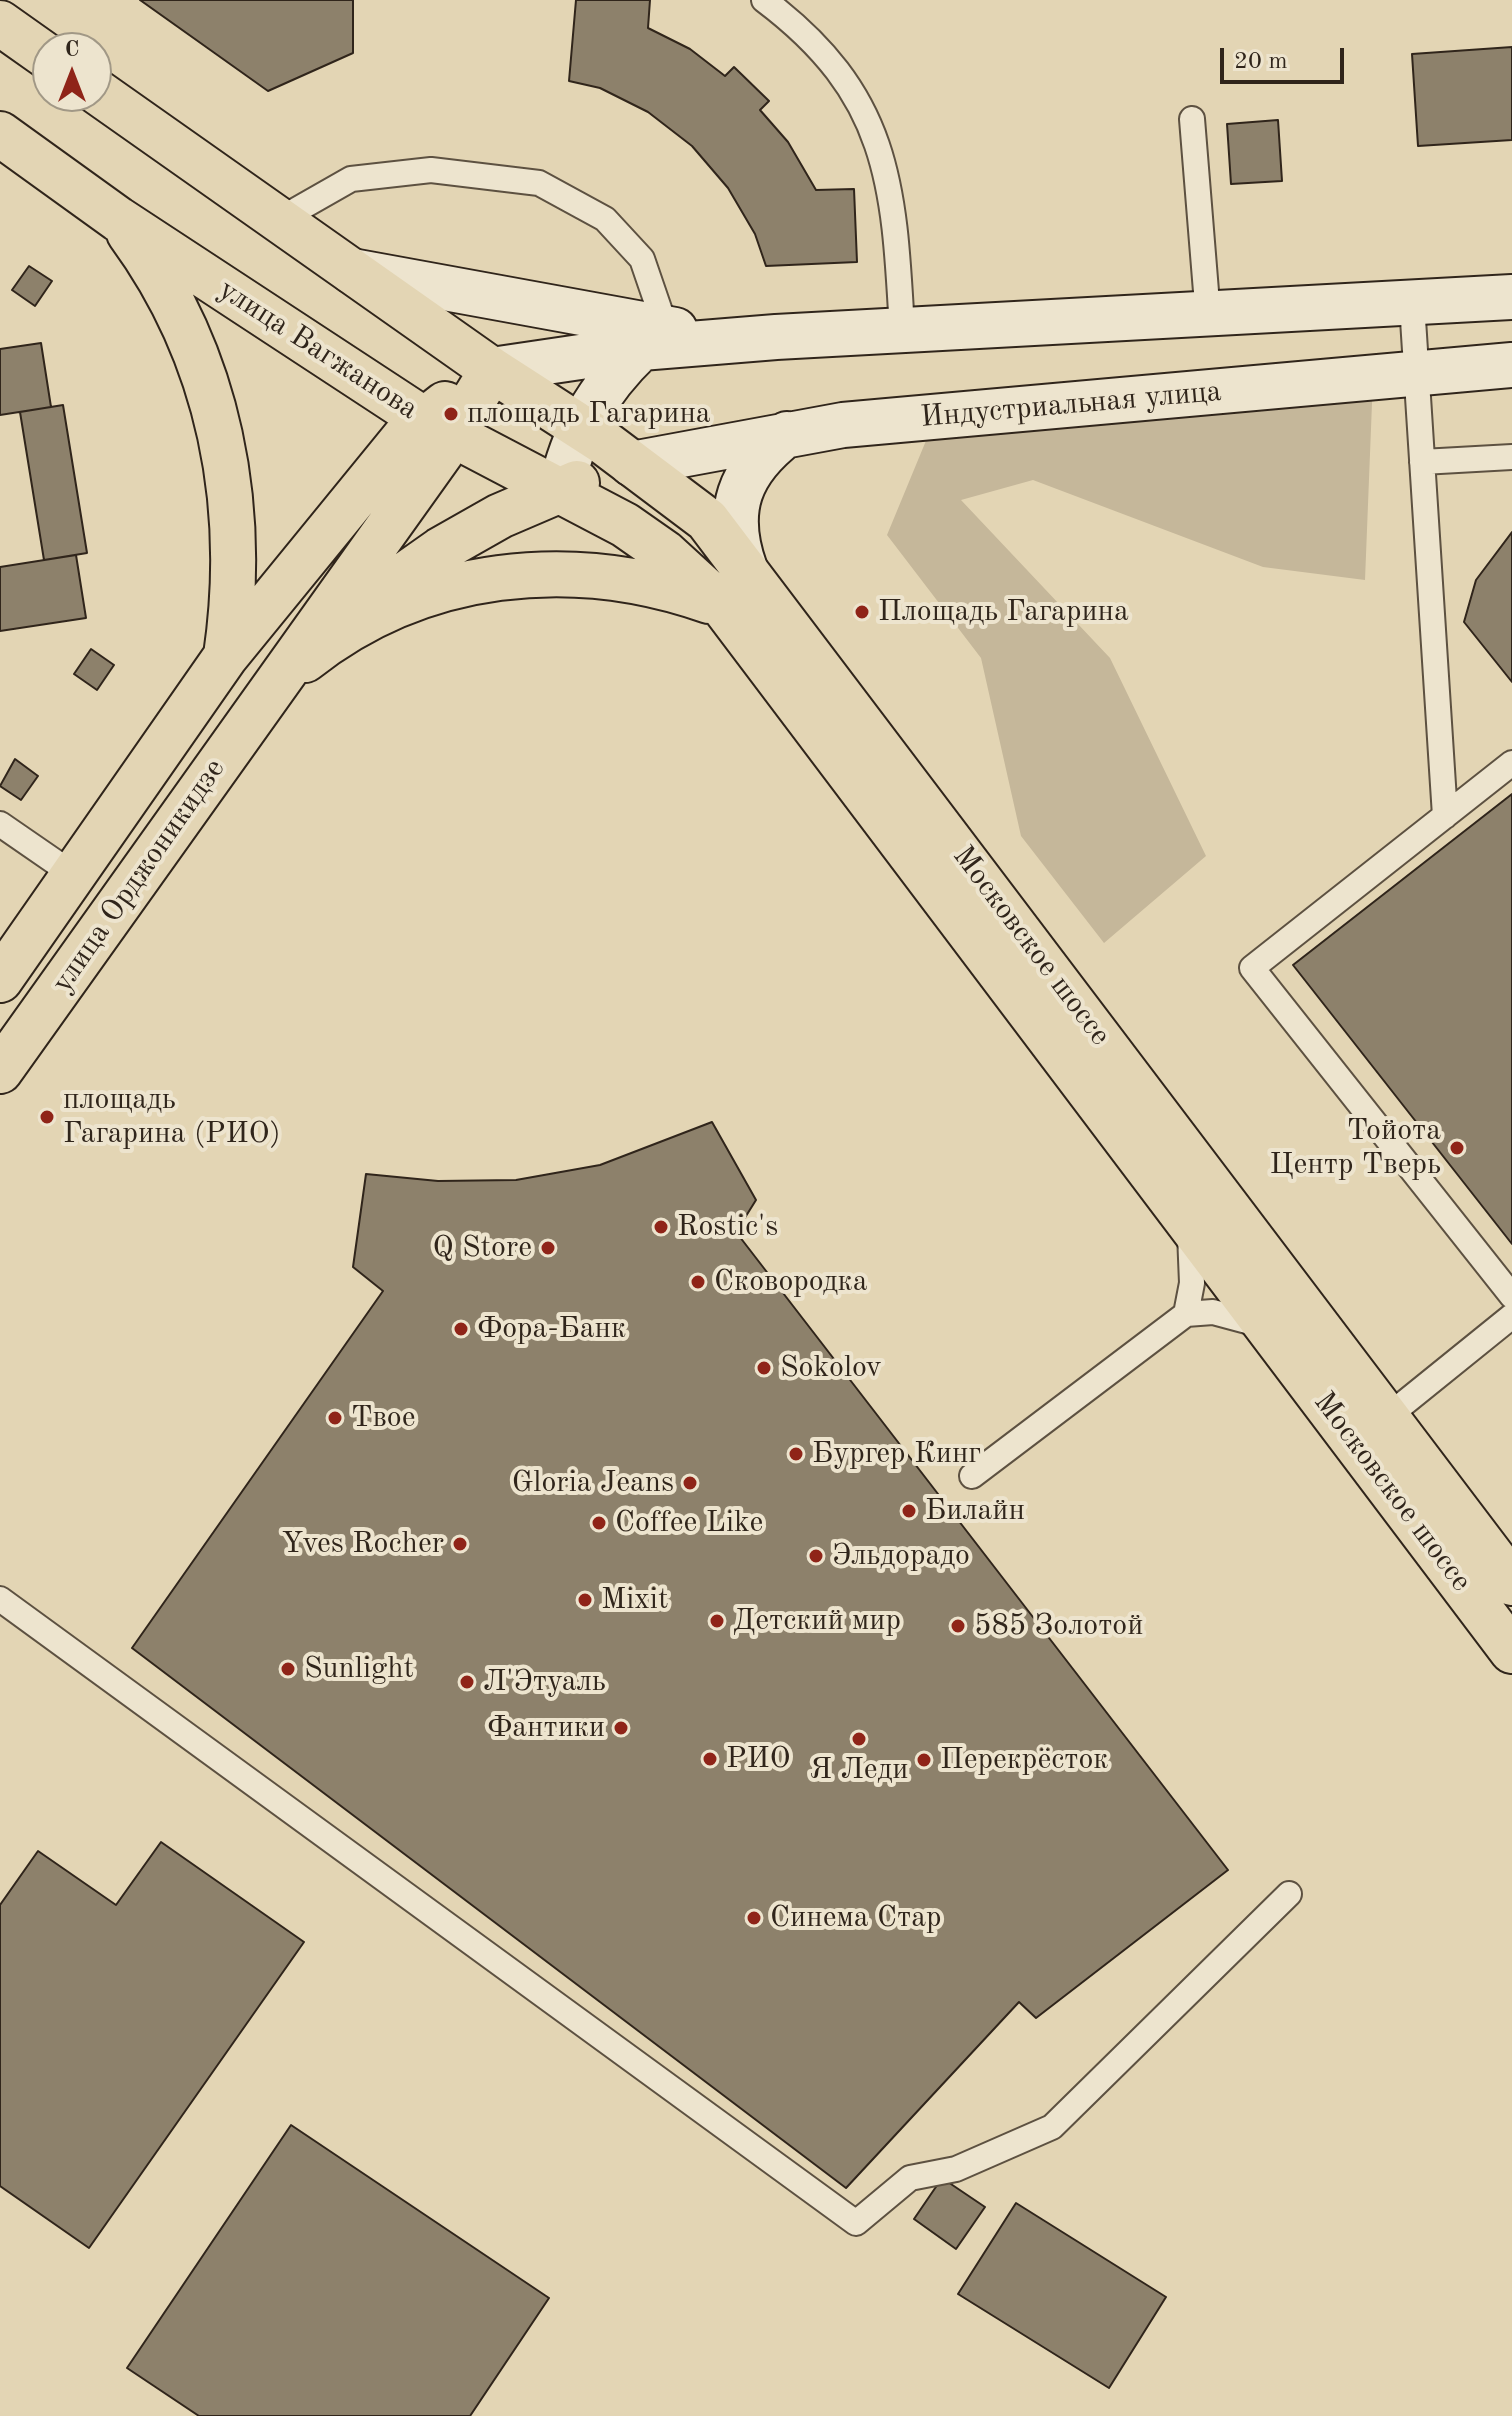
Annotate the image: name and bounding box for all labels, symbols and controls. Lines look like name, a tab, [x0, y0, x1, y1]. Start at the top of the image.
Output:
north arrow	[32, 32, 112, 112]
scale bar	[1224, 32, 1348, 82]
text: С	[65, 39, 79, 61]
text: 20 m	[1234, 50, 1288, 74]
street label: улица Вагжанова	[211, 272, 425, 428]
street label: Индустриальная улица	[919, 374, 1223, 436]
place label: площадь Гагарина	[467, 396, 711, 432]
marker: площадь Гагарина	[442, 405, 460, 423]
place label: Площадь Гагарина	[878, 594, 1129, 630]
marker: Площадь Гагарина	[853, 603, 871, 621]
street label: улица Орджоникидзе	[45, 752, 233, 1000]
street label: Московское шоссе	[944, 839, 1118, 1053]
place label: площадь Гагарина (РИО)	[63, 1082, 281, 1152]
marker: площадь Гагарина (РИО)	[38, 1108, 56, 1126]
place label: Тойота Центр Тверь	[1270, 1113, 1441, 1184]
marker: Тойота Центр Тверь	[1448, 1139, 1466, 1157]
place label: Rostic's	[677, 1209, 778, 1245]
marker: Rostic's	[652, 1218, 670, 1236]
place label: Q Store	[433, 1230, 532, 1266]
marker: Q Store	[539, 1239, 557, 1257]
place label: Сковородка	[714, 1264, 867, 1300]
marker: Сковородка	[689, 1273, 707, 1291]
place label: Фора-Банк	[477, 1311, 626, 1347]
marker: Фора-Банк	[452, 1320, 470, 1338]
place label: Sokolov	[780, 1350, 882, 1386]
marker: Sokolov	[755, 1359, 773, 1377]
street label: Московское шоссе	[1305, 1385, 1479, 1599]
place label: Твое	[351, 1400, 415, 1436]
marker: Твое	[326, 1409, 344, 1427]
place label: Бургер Кинг	[812, 1436, 981, 1472]
marker: Бургер Кинг	[787, 1445, 805, 1463]
place label: Gloria Jeans	[512, 1465, 674, 1501]
marker: Gloria Jeans	[681, 1474, 699, 1492]
place label: Билайн	[925, 1493, 1025, 1529]
marker: Билайн	[900, 1502, 918, 1520]
place label: Coffee Like	[615, 1505, 763, 1541]
marker: Coffee Like	[590, 1514, 608, 1532]
place label: Yves Rocher	[282, 1526, 444, 1562]
marker: Yves Rocher	[451, 1535, 469, 1553]
place label: Эльдорадо	[832, 1538, 970, 1574]
marker: Эльдорадо	[807, 1547, 825, 1565]
place label: Mixit	[601, 1582, 668, 1618]
marker: Mixit	[576, 1591, 594, 1609]
place label: Детский мир	[733, 1603, 901, 1639]
place label: 585 Золотой	[974, 1608, 1143, 1644]
marker: Детский мир	[708, 1612, 726, 1630]
marker: 585 Золотой	[949, 1617, 967, 1635]
place label: Sunlight	[304, 1651, 414, 1687]
marker: Sunlight	[279, 1660, 297, 1678]
place label: Л'Этуаль	[483, 1664, 606, 1700]
marker: Л'Этуаль	[458, 1673, 476, 1691]
place label: Фантики	[487, 1710, 605, 1746]
marker: Фантики	[612, 1719, 630, 1737]
marker: Я Леди	[850, 1730, 868, 1748]
place label: РИО	[726, 1741, 790, 1777]
place label: Перекрёсток	[940, 1742, 1108, 1778]
marker: РИО	[701, 1750, 719, 1768]
marker: Перекрёсток	[915, 1751, 933, 1769]
place label: Я Леди	[810, 1752, 908, 1788]
place label: Синема Стар	[770, 1900, 942, 1936]
marker: Синема Стар	[745, 1909, 763, 1927]

